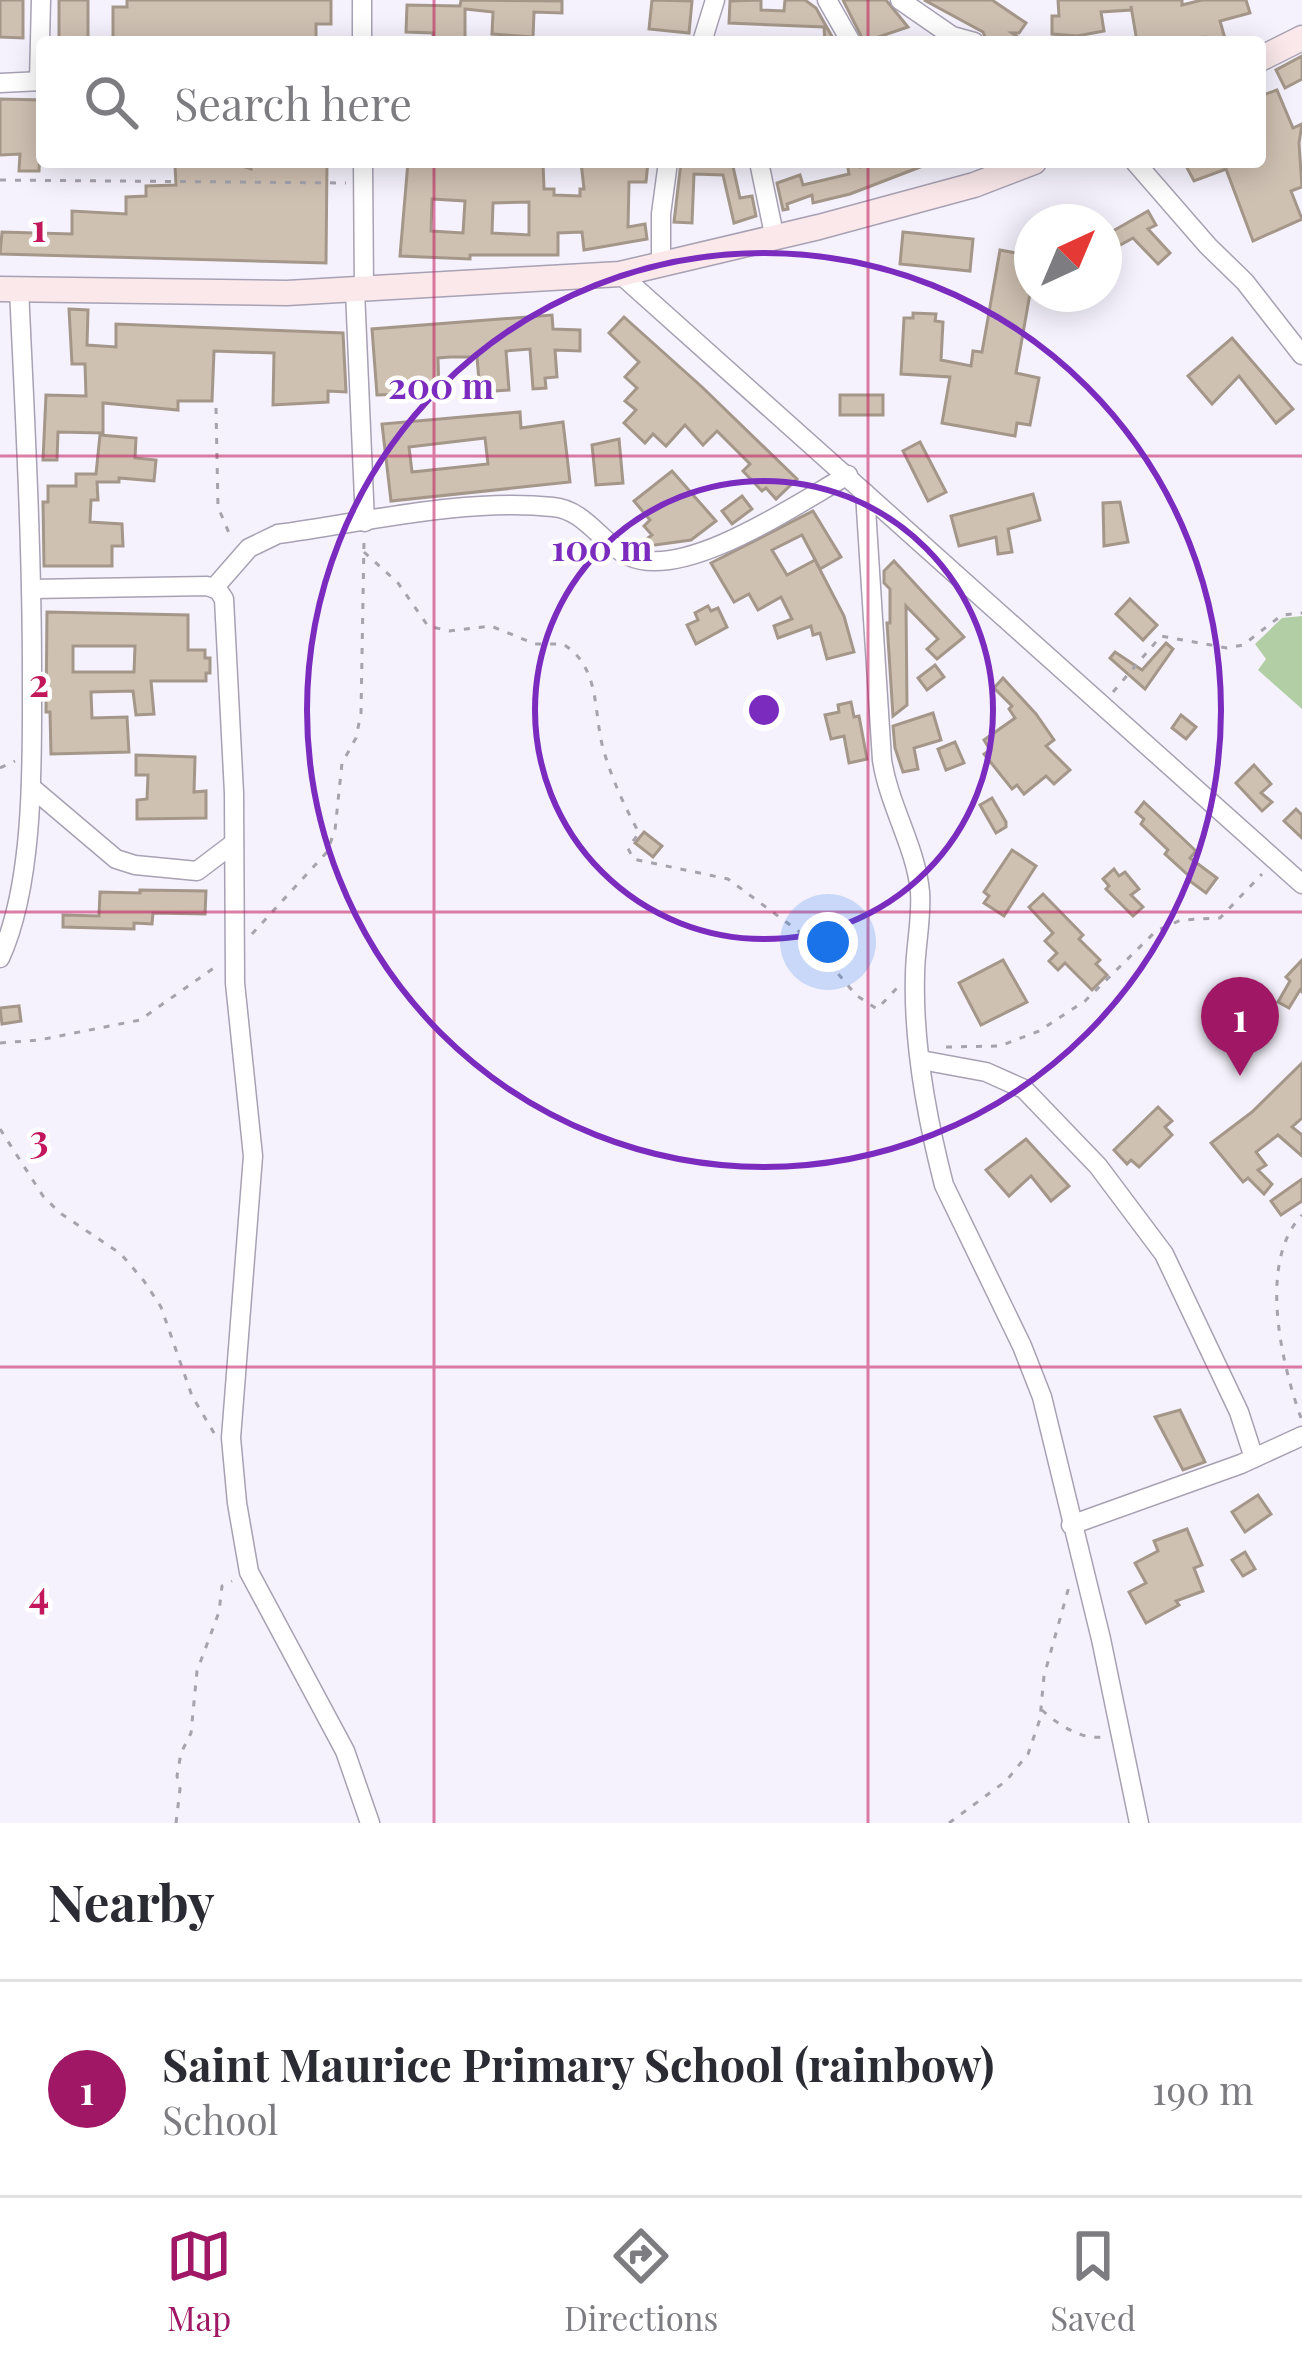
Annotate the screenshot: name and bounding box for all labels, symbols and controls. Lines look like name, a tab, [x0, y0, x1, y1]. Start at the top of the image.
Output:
search box	[36, 36, 1266, 168]
icon: search	[78, 69, 144, 135]
text: Search here	[174, 72, 412, 132]
text: 1	[32, 200, 46, 252]
north arrow	[1014, 204, 1122, 312]
text: 200 m	[388, 360, 495, 408]
text: 100 m	[551, 522, 653, 570]
text: 2	[29, 655, 49, 707]
centre of rings	[743, 689, 785, 731]
your location	[798, 912, 858, 972]
pin: 1	[1201, 977, 1279, 1076]
text: 3	[29, 1111, 49, 1163]
text: 4	[29, 1567, 49, 1619]
text: Nearby	[48, 1867, 214, 1935]
text: Saint Maurice Primary School (rainbow)	[162, 2033, 994, 2093]
text: 1	[80, 2063, 94, 2115]
text: 190 m	[1152, 2063, 1254, 2115]
text: School	[162, 2093, 278, 2145]
tab: Map	[166, 2223, 232, 2339]
tab: Directions	[564, 2223, 718, 2339]
tab: Saved	[1050, 2223, 1136, 2339]

